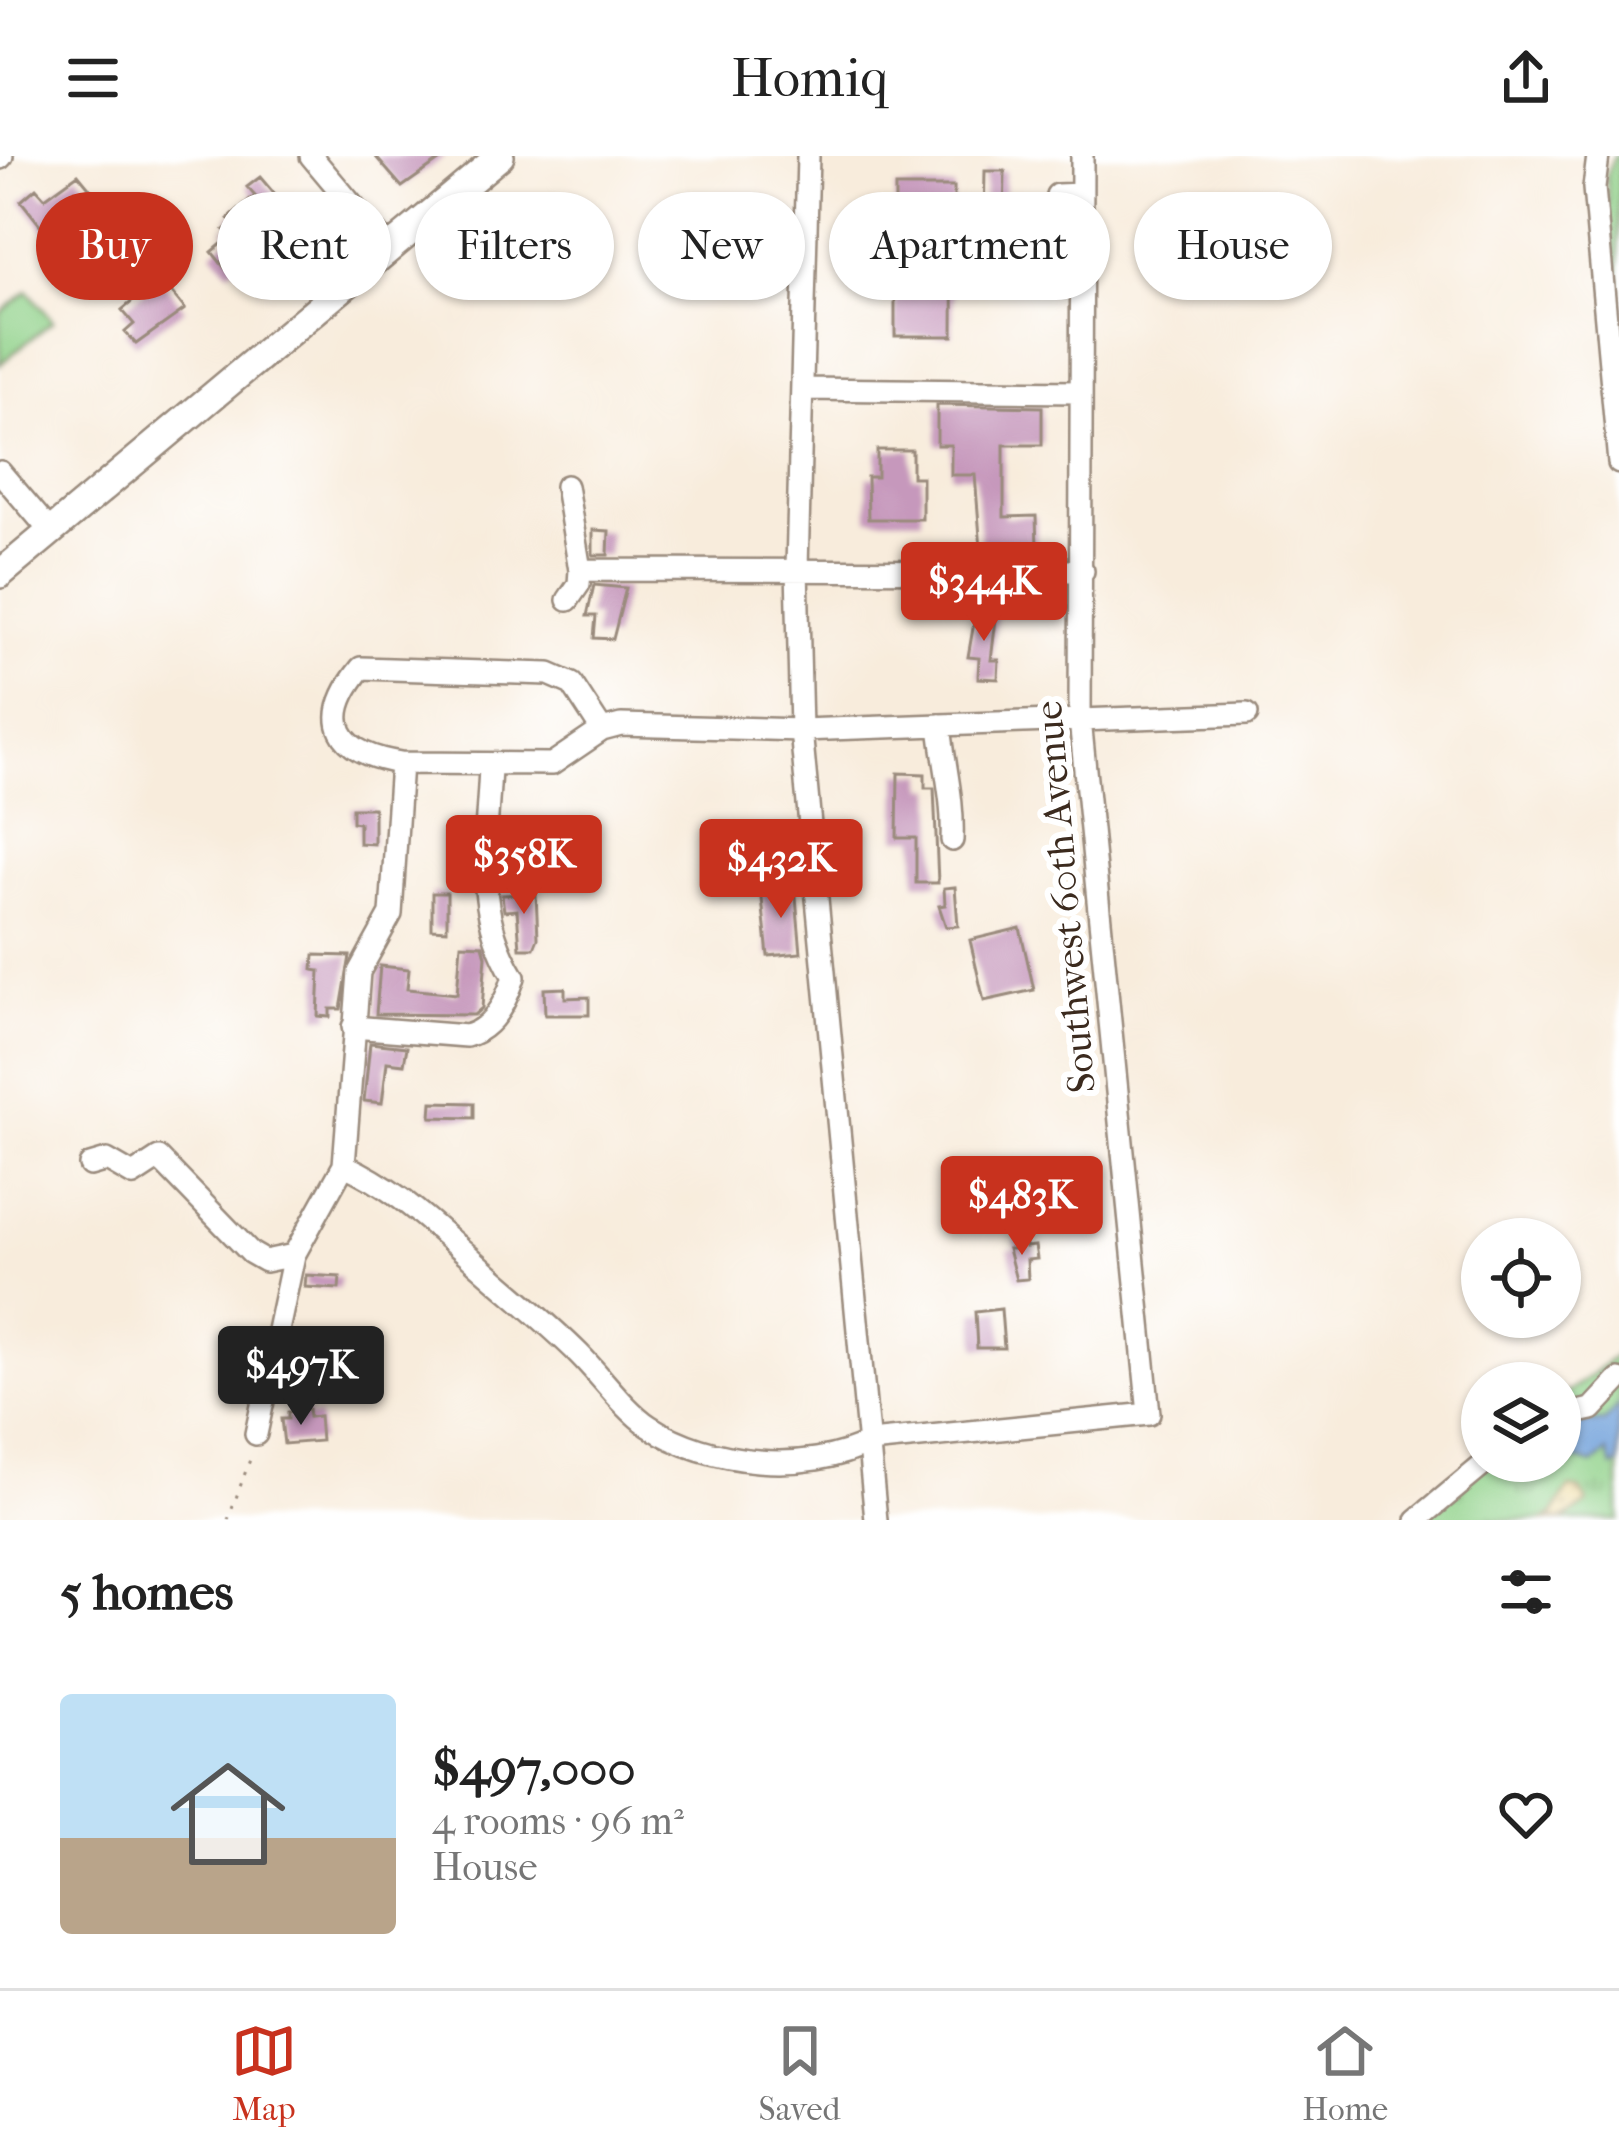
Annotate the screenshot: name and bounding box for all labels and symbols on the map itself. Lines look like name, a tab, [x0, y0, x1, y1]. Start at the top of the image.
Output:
pin: $344K	[900, 542, 1068, 644]
street label: Southwest 60th Avenue	[1025, 699, 1105, 1095]
pin: $358K	[440, 815, 608, 917]
pin: $432K	[697, 819, 865, 921]
pin: $483K	[938, 1156, 1106, 1258]
pin: $497K	[217, 1326, 385, 1428]

